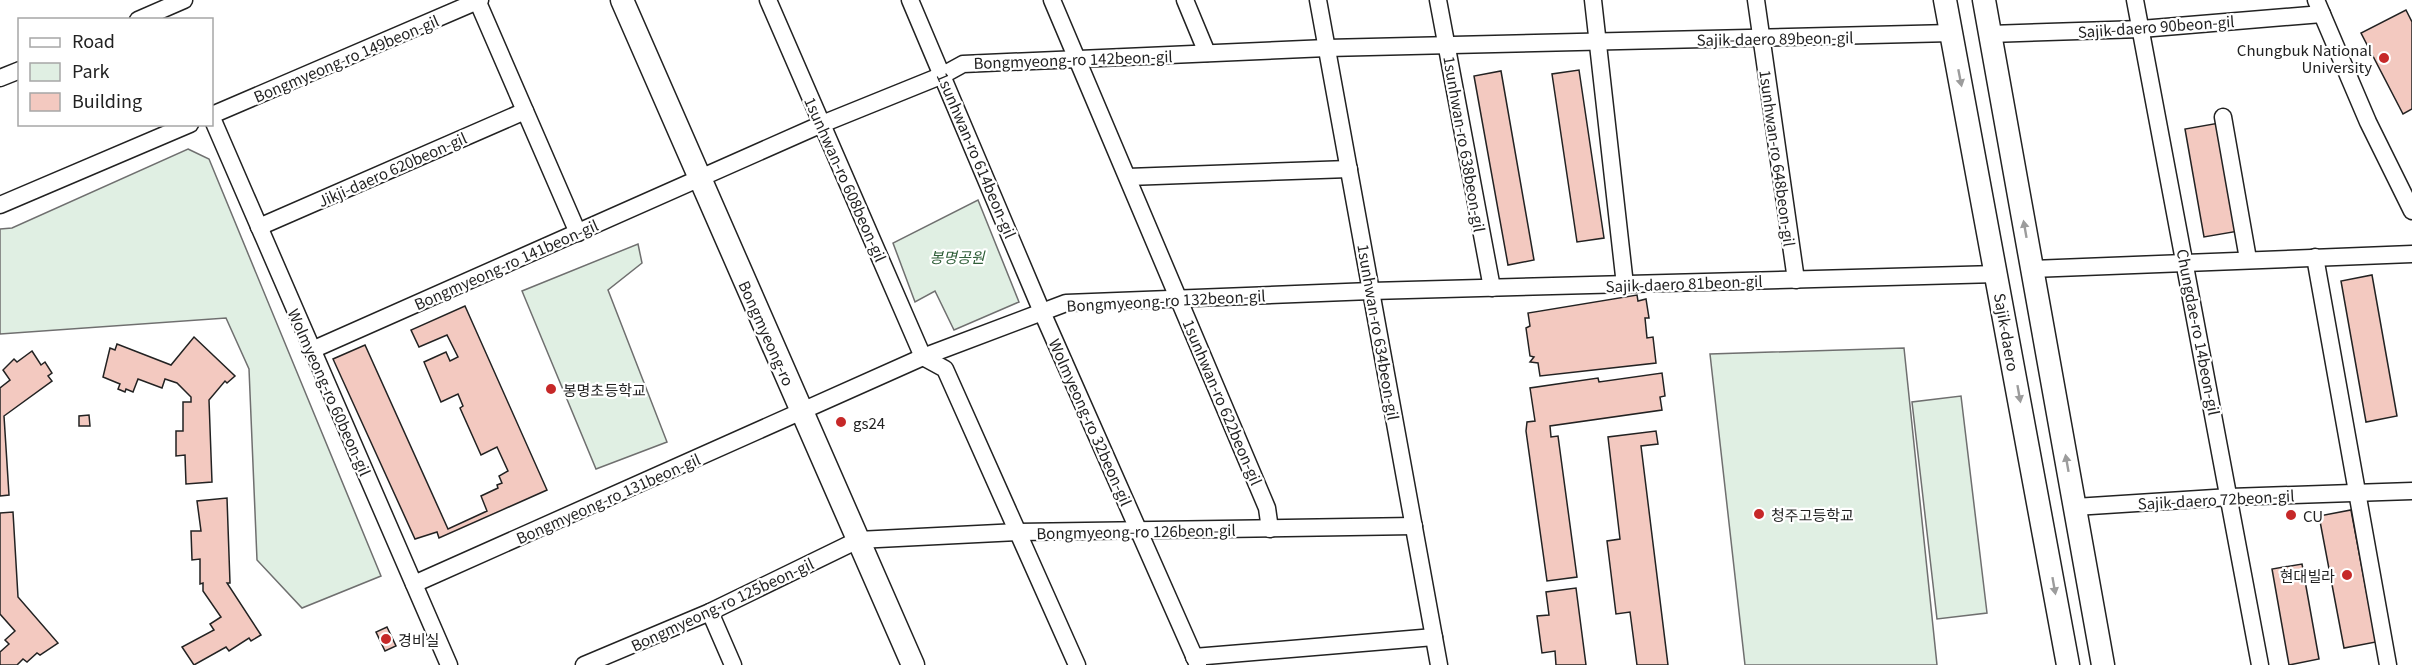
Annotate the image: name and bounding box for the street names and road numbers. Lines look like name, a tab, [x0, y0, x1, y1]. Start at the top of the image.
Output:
street label: Bongmyeong-ro 149beon-gil	[250, 9, 442, 107]
street label: Sajik-daero 90beon-gil	[2077, 10, 2235, 42]
street label: Sajik-daero 89beon-gil	[1696, 26, 1854, 50]
street label: Bongmyeong-ro 142beon-gil	[973, 45, 1173, 73]
street label: 1sunhwan-ro 638beon-gil	[1439, 54, 1491, 234]
street label: 1sunhwan-ro 648beon-gil	[1755, 68, 1801, 248]
street label: 1sunhwan-ro 614beon-gil	[933, 69, 1021, 241]
street label: 1sunhwan-ro 608beon-gil	[800, 93, 892, 265]
street label: Jikji-daero 620beon-gil	[314, 127, 470, 211]
street label: Bongmyeong-ro 141beon-gil	[411, 214, 601, 314]
street label: 1sunhwan-ro 634beon-gil	[1353, 242, 1405, 422]
street label: Chungdae-ro 14beon-gil	[2173, 247, 2225, 417]
street label: Sajik-daero 81beon-gil	[1605, 270, 1763, 296]
street label: Bongmyeong-ro	[734, 277, 800, 389]
street label: Bongmyeong-ro 132beon-gil	[1066, 284, 1266, 316]
street label: Sajik-daero	[1990, 291, 2024, 373]
street label: Wolmyeong-ro 60beon-gil	[284, 305, 376, 479]
street label: 1sunhwan-ro 622beon-gil	[1179, 316, 1267, 488]
street label: Wolmyeong-ro 32beon-gil	[1045, 335, 1137, 509]
street label: Bongmyeong-ro 131beon-gil	[513, 448, 703, 548]
street label: Sajik-daero 72beon-gil	[2137, 484, 2295, 514]
street label: Bongmyeong-ro 126beon-gil	[1036, 519, 1236, 543]
street label: Bongmyeong-ro 125beon-gil	[627, 552, 817, 656]

